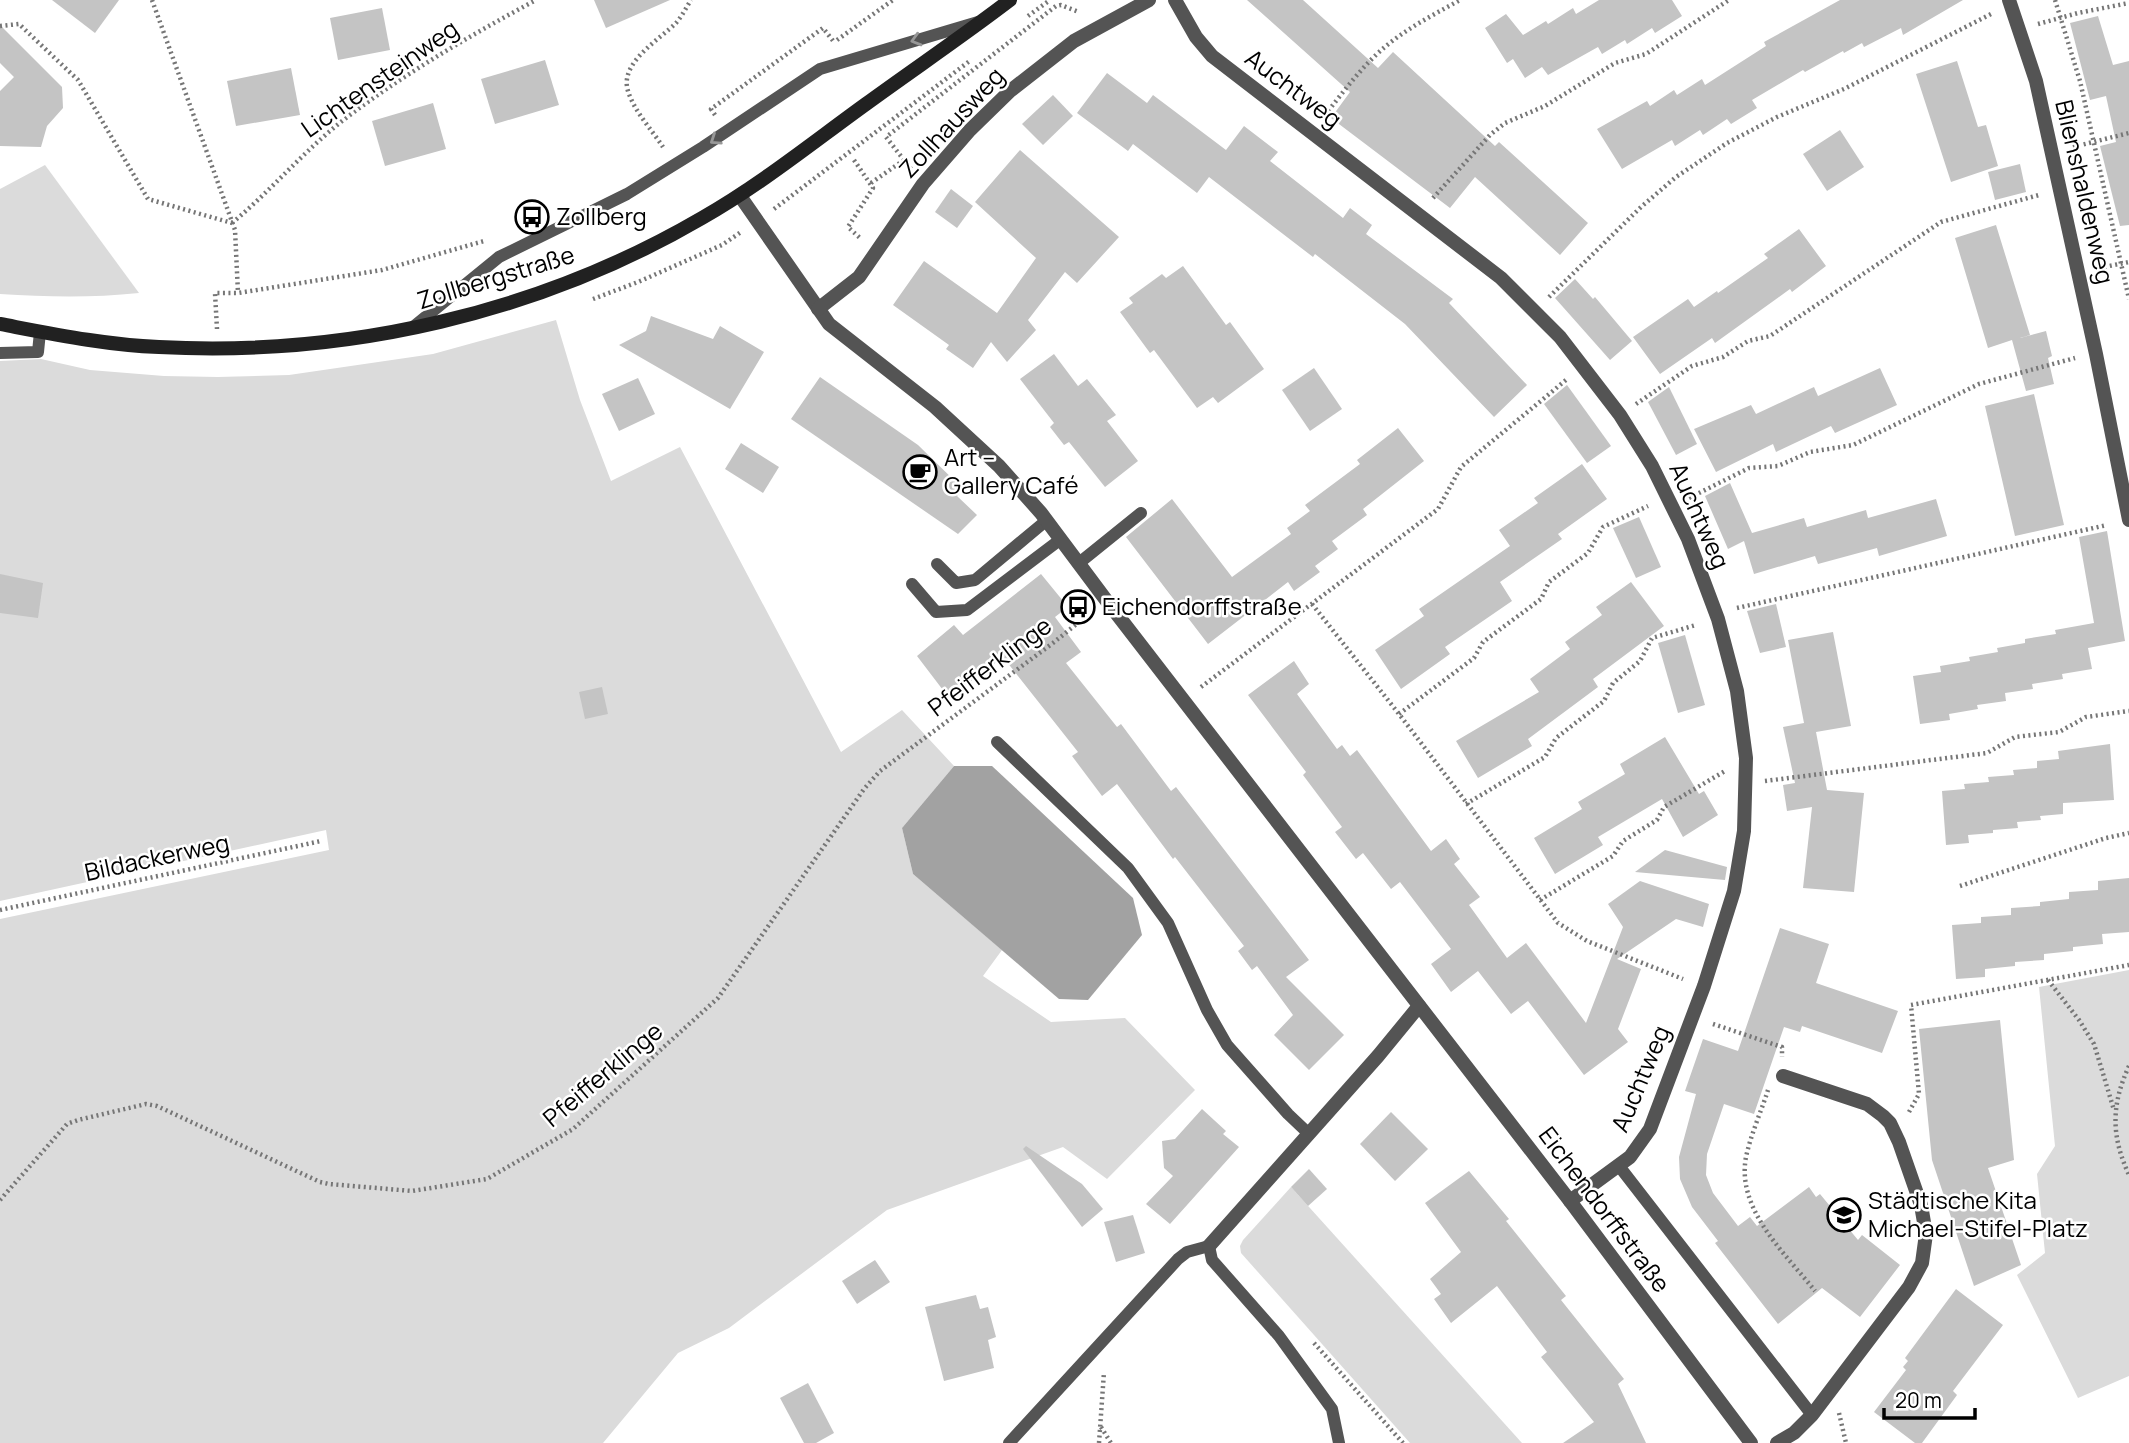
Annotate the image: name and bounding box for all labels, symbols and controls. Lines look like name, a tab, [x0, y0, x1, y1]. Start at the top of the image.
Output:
street label: Lichtensteinweg	[294, 11, 464, 144]
one-way arrow	[910, 31, 922, 46]
street label: Auchtweg	[1239, 41, 1349, 135]
street label: Zollhausweg	[891, 59, 1011, 185]
street label: Blienshaldenweg	[2048, 96, 2123, 287]
one-way arrow	[709, 132, 722, 145]
bus stop icon: Zollberg	[513, 198, 551, 236]
place label: Zollberg	[556, 199, 647, 232]
street label: Zollbergstraße	[413, 237, 578, 316]
place label: Art – Gallery Café	[944, 440, 1078, 501]
cafe icon: Art – Gallery Café	[901, 453, 939, 491]
street label: Auchtweg	[1662, 457, 1738, 574]
bus stop icon: Eichendorffstraße	[1059, 588, 1097, 626]
place label: Eichendorffstraße	[1102, 589, 1302, 622]
street label: Pfeifferklinge	[921, 608, 1058, 723]
street label: Bildackerweg	[81, 825, 232, 888]
street label: Pfeifferklinge	[535, 1014, 669, 1134]
street label: Auchtweg	[1602, 1020, 1677, 1137]
street label: Eichendorffstraße	[1532, 1119, 1678, 1299]
place label: Städtische Kita Michael-Stifel-Platz	[1868, 1183, 2088, 1244]
school or university icon: Städtische Kita Michael-Stifel-Platz	[1825, 1196, 1863, 1234]
scale bar	[1884, 1376, 1975, 1420]
text: 20 m	[1895, 1386, 1942, 1414]

